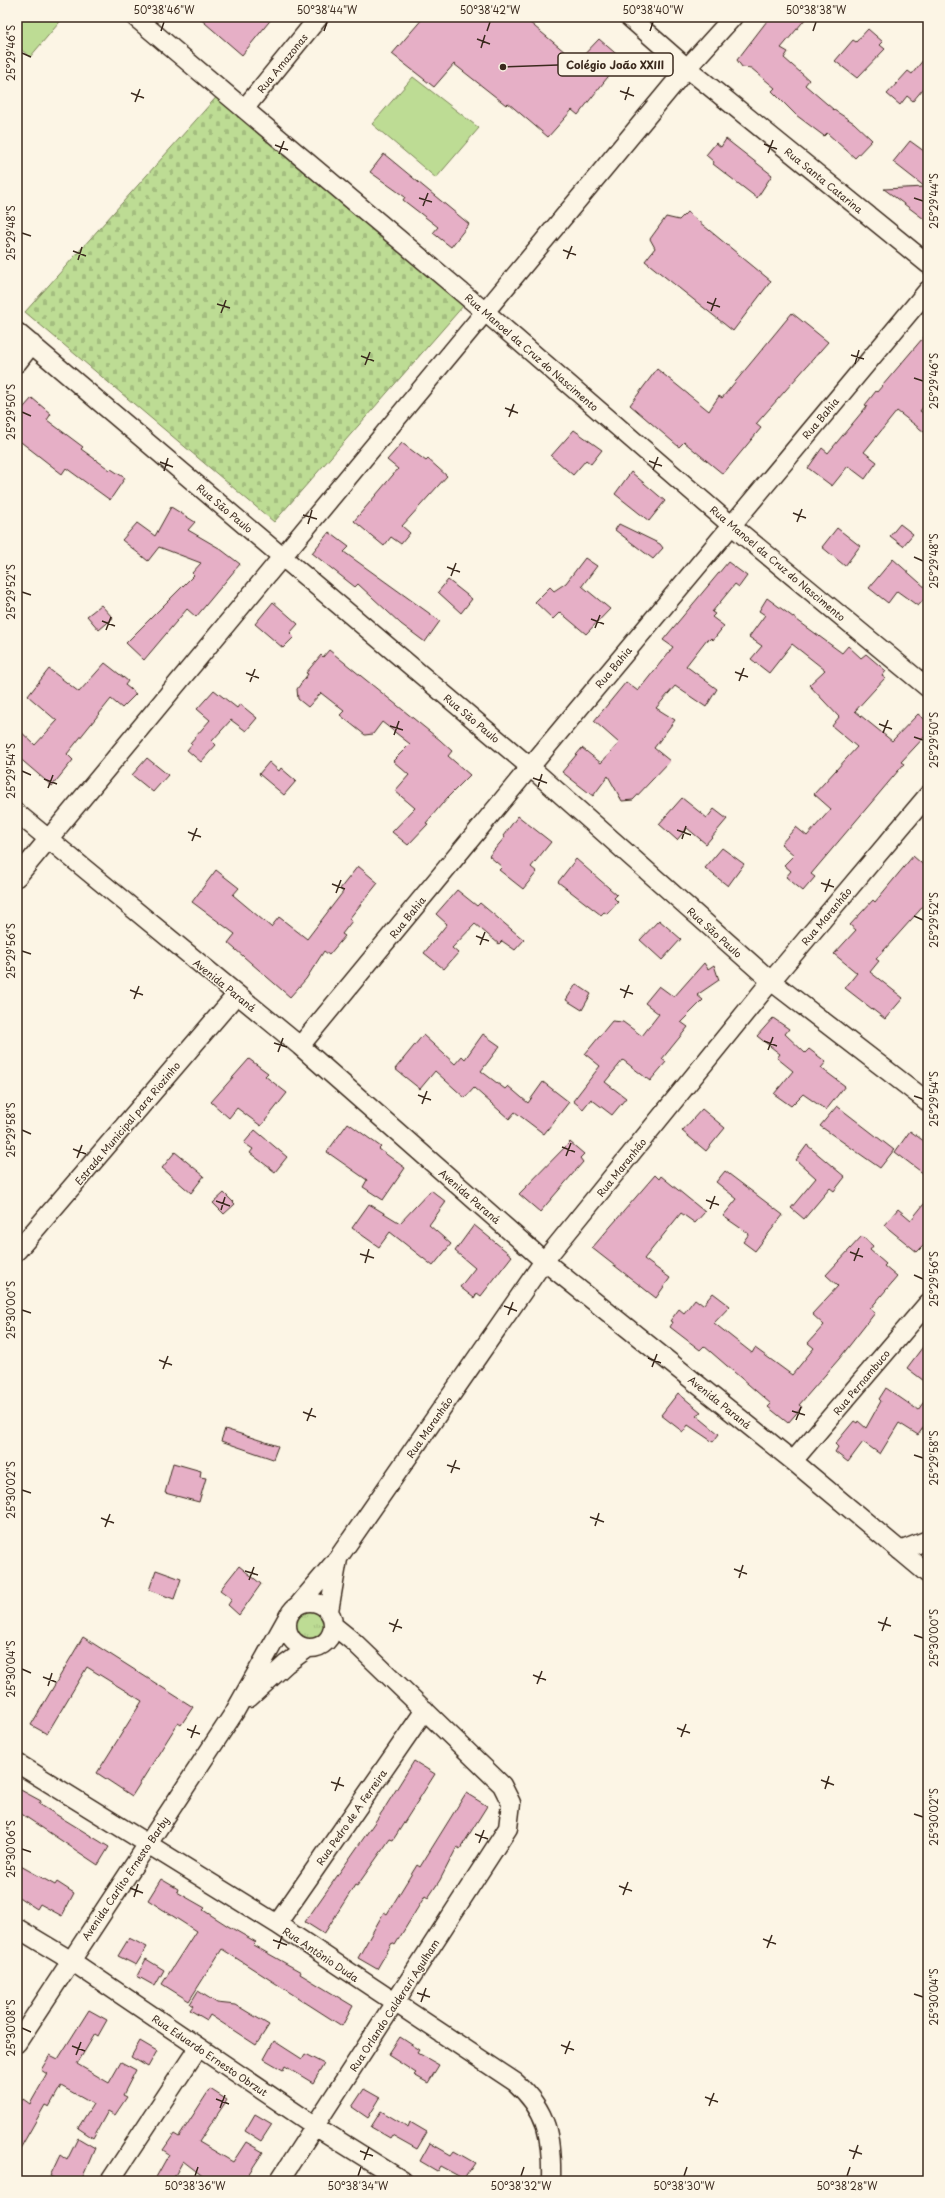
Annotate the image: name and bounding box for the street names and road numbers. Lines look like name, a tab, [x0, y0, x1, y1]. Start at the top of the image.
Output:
street label: Rua Amazonas	[253, 30, 311, 96]
street label: Rua Santa Catarina	[782, 144, 867, 217]
street label: Rua Manoel da Cruz do Nascimento	[462, 290, 602, 414]
street label: Rua Bahia	[798, 393, 842, 442]
street label: Rua São Paulo	[194, 480, 257, 536]
street label: Rua Manoel da Cruz do Nascimento	[707, 502, 849, 624]
street label: Rua Bahia	[591, 642, 635, 691]
street label: Rua São Paulo	[441, 690, 504, 746]
street label: Rua Maranhão	[797, 883, 855, 948]
street label: Rua Bahia	[385, 892, 429, 941]
street label: Rua São Paulo	[684, 903, 746, 961]
street label: Avenida Paraná	[190, 955, 260, 1015]
street label: Estrada Municipal para Riozinho	[71, 1058, 183, 1188]
street label: Rua Maranhão	[593, 1134, 650, 1200]
street label: Avenida Paraná	[436, 1165, 504, 1227]
street label: Rua Pernambuco	[829, 1346, 893, 1418]
street label: Avenida Paraná	[685, 1372, 755, 1432]
street label: Rua Maranhão	[402, 1393, 456, 1461]
street label: Rua Pedro de A Ferreira	[312, 1765, 390, 1868]
street label: Avenida Carlito Ernesto Barby	[78, 1813, 172, 1943]
street label: Rua Antônio Duda	[280, 1923, 362, 1985]
street label: Rua Orlando Calderari Agulham	[345, 1936, 443, 2074]
street label: Rua Eduardo Ernesto Obrzut	[149, 2011, 271, 2099]

